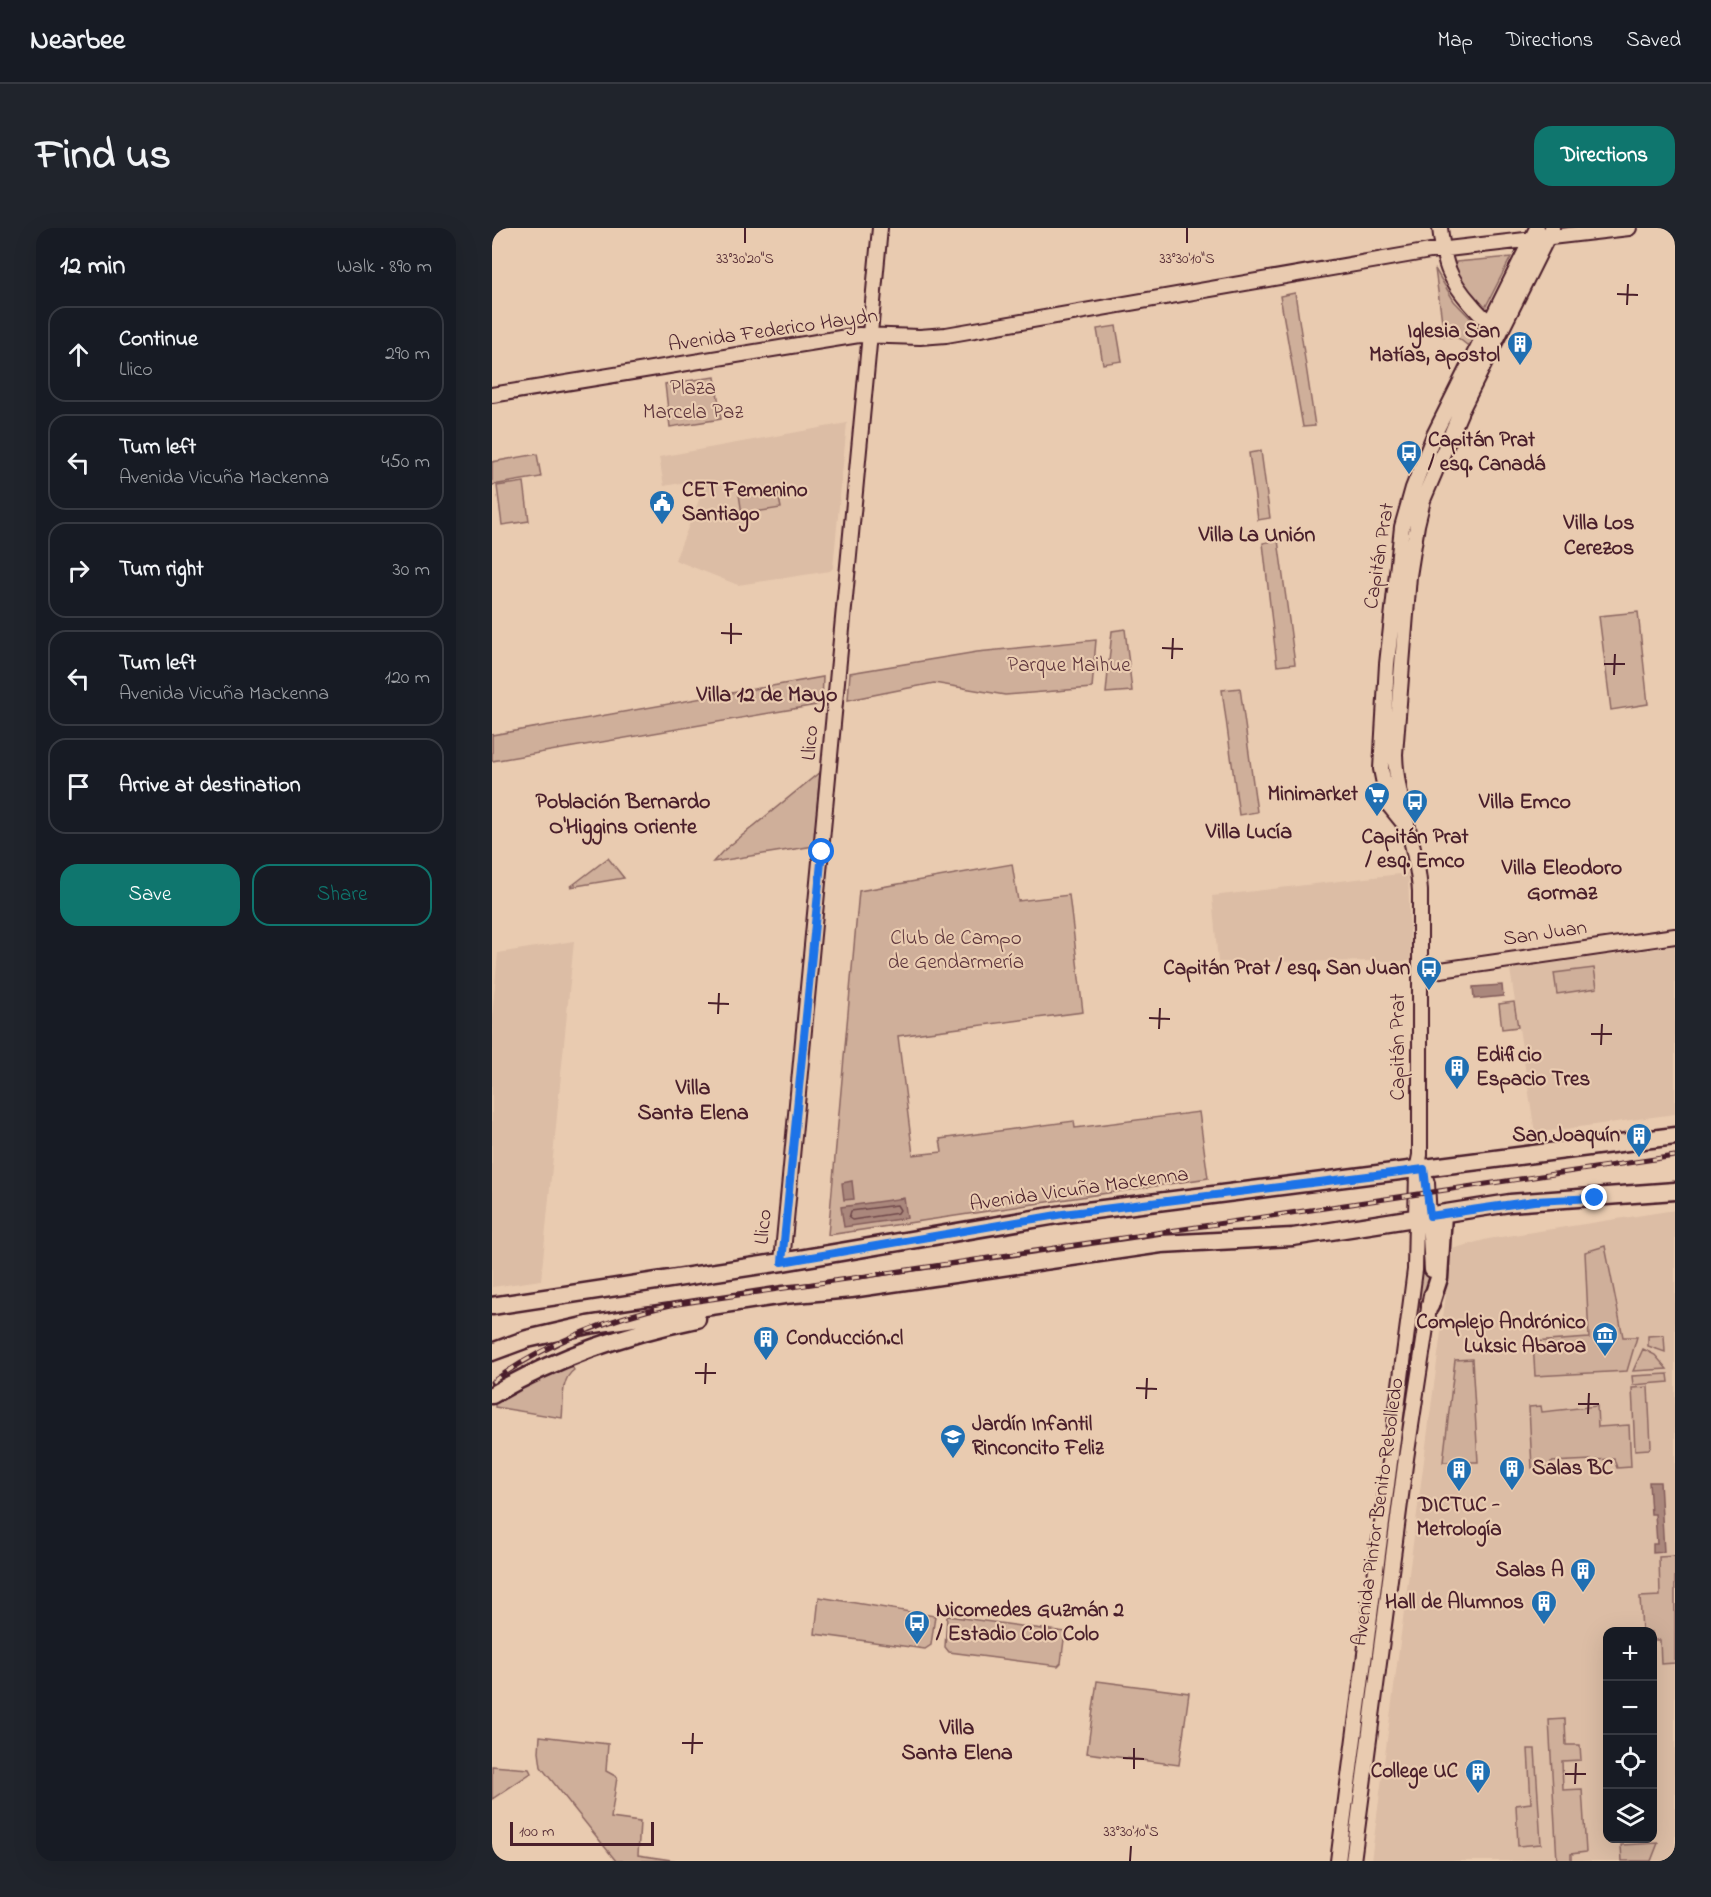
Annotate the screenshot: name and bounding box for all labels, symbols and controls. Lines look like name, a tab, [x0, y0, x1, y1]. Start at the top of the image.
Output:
text: Nearbee	[30, 21, 125, 62]
text: Map	[1437, 26, 1473, 56]
text: Directions	[1506, 26, 1593, 56]
text: Saved	[1626, 26, 1681, 56]
text: Find us	[36, 126, 171, 187]
button: Directions	[1534, 126, 1675, 186]
text: 12 min	[60, 248, 125, 286]
text: 33°30'20"S	[716, 248, 774, 270]
text: 33°30'10"S	[1159, 248, 1215, 270]
text: Walk · 890 m	[337, 253, 432, 282]
street label: Avenida Federico Haydn	[666, 301, 880, 363]
place label: Iglesia San Matías, apostol	[1369, 317, 1500, 371]
text: Continue	[119, 324, 198, 356]
building icon: Iglesia San Matías, apostol	[1505, 329, 1535, 367]
icon: ahead	[62, 338, 95, 371]
text: 290 m	[385, 340, 430, 369]
text: Llico	[119, 356, 153, 385]
park label: Plaza Marcela Paz	[643, 374, 743, 428]
place label: Capitán Prat / esq. Canadá	[1427, 426, 1545, 480]
text: Turn left	[119, 432, 196, 464]
bus stop icon: Capitán Prat / esq. Canadá	[1394, 438, 1424, 476]
icon: left	[62, 446, 95, 479]
text: 450 m	[381, 448, 430, 477]
text: Avenida Vicuña Mackenna	[119, 464, 329, 493]
place label: CET Femenino Santiago	[682, 476, 808, 532]
public building icon: CET Femenino Santiago	[647, 488, 677, 526]
street label: Capitán Prat	[1357, 501, 1403, 611]
district label: Villa Los Cerezos	[1563, 508, 1634, 565]
district label: Villa La Unión	[1198, 520, 1315, 552]
icon: right	[62, 554, 95, 587]
text: Turn right	[119, 554, 204, 586]
text: 30 m	[393, 556, 430, 585]
text: Turn left	[119, 648, 196, 680]
park label: Parque Maihue	[1007, 651, 1131, 681]
icon: left	[62, 662, 95, 695]
text: 120 m	[385, 664, 430, 693]
text: Avenida Vicuña Mackenna	[119, 680, 329, 709]
district label: Villa 12 de Mayo	[696, 680, 837, 713]
street label: Llico	[795, 724, 827, 762]
icon: arrive	[62, 770, 95, 803]
text: Arrive at destination	[119, 770, 301, 802]
place label: Minimarket	[1268, 780, 1359, 810]
supermarket icon: Minimarket	[1362, 780, 1392, 818]
district label: Población Bernardo O'Higgins Oriente	[535, 787, 711, 845]
bus stop icon: Capitán Prat / esq. Emco	[1400, 787, 1430, 825]
district label: Villa Emco	[1478, 787, 1571, 819]
district label: Villa Lucía	[1205, 817, 1292, 849]
place label: Capitán Prat / esq. Emco	[1361, 823, 1470, 877]
route start	[808, 838, 834, 864]
district label: Villa Eleodoro Gormaz	[1501, 853, 1622, 910]
button: Save	[60, 864, 240, 926]
button: Share	[252, 864, 432, 926]
street label: San Juan	[1501, 913, 1589, 955]
park label: Club de Campo de Gendarmería	[888, 924, 1024, 978]
place label: Capitán Prat / esq. San Juan	[1163, 954, 1410, 984]
bus stop icon: Capitán Prat / esq. San Juan	[1414, 954, 1444, 992]
street label: Capitán Prat	[1384, 993, 1414, 1101]
place label: Edificio Espacio Tres	[1476, 1041, 1590, 1095]
building icon: Edificio Espacio Tres	[1442, 1053, 1472, 1091]
district label: Villa Santa Elena	[637, 1073, 749, 1130]
place label: San Joaquín	[1512, 1121, 1620, 1151]
building icon: San Joaquín	[1624, 1121, 1654, 1159]
street label: Avenida Vicuña Mackenna	[968, 1160, 1190, 1220]
route end	[1581, 1184, 1607, 1210]
street label: Llico	[747, 1208, 781, 1246]
place label: Complejo Andrónico Luksic Abaroa	[1416, 1308, 1586, 1362]
museum icon: Complejo Andrónico Luksic Abaroa	[1590, 1320, 1620, 1358]
building icon: Conducción.cl	[751, 1324, 781, 1362]
place label: Conducción.cl	[786, 1324, 904, 1354]
street label: Avenida Pintor Benito Rebolledo	[1345, 1376, 1413, 1648]
place label: Jardín Infantil Rinconcito Feliz	[972, 1410, 1105, 1464]
school or university icon: Jardín Infantil Rinconcito Feliz	[938, 1422, 968, 1460]
building icon: Salas BC	[1497, 1454, 1527, 1492]
place label: Salas BC	[1532, 1454, 1614, 1484]
building icon: DICTUC - Metrología	[1444, 1455, 1474, 1493]
place label: DICTUC - Metrología	[1416, 1491, 1502, 1547]
place label: Salas A	[1495, 1556, 1564, 1586]
building icon: Salas A	[1568, 1556, 1598, 1594]
place label: Hall de Alumnos	[1385, 1588, 1524, 1618]
building icon: Hall de Alumnos	[1529, 1588, 1559, 1626]
place label: Nicomedes Guzmán 2 / Estadio Colo Colo	[935, 1596, 1124, 1650]
bus stop icon: Nicomedes Guzmán 2 / Estadio Colo Colo	[902, 1608, 932, 1646]
map controls	[1603, 1627, 1657, 1843]
button: +	[1603, 1627, 1657, 1681]
button: −	[1603, 1681, 1657, 1735]
district label: Villa Santa Elena	[901, 1713, 1013, 1770]
button: locate	[1603, 1735, 1657, 1789]
place label: College UC	[1371, 1757, 1458, 1789]
building icon: College UC	[1463, 1757, 1493, 1795]
button: layers	[1603, 1789, 1657, 1843]
scale bar	[510, 1819, 654, 1846]
text: 100 m	[519, 1820, 554, 1844]
text: 33°30'10"S	[1103, 1821, 1159, 1843]

